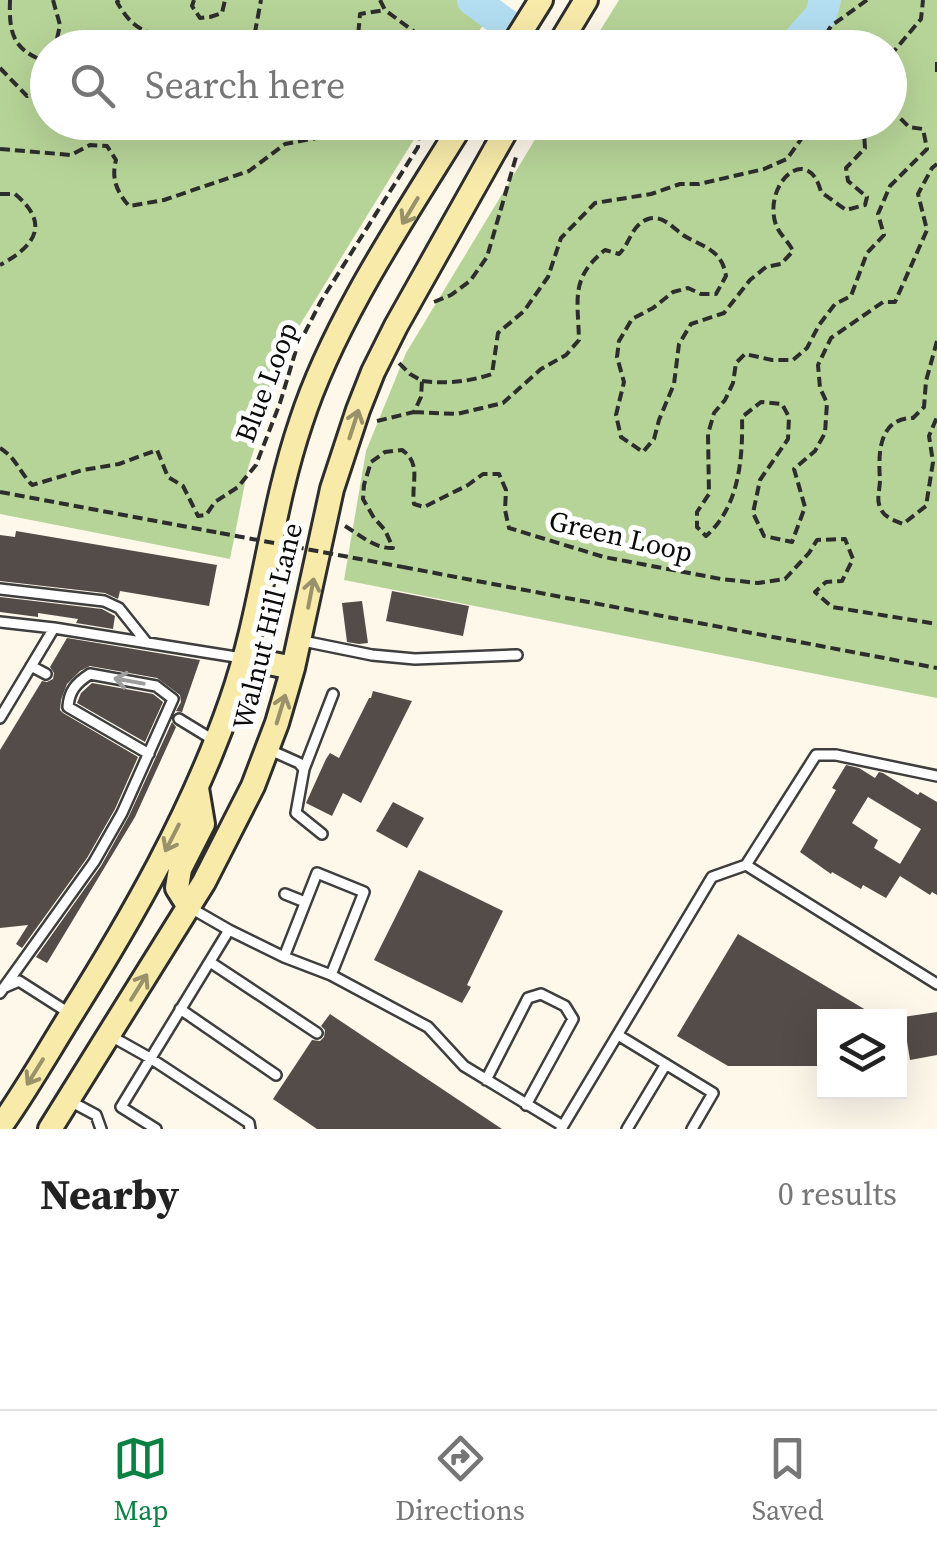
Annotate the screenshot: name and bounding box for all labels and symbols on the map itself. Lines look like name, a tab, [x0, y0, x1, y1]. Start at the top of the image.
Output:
one-way arrow	[400, 196, 420, 225]
street label: Blue Loop	[226, 316, 306, 448]
one-way arrow	[346, 408, 364, 440]
street label: Green Loop	[545, 501, 697, 571]
street label: Walnut Hill Lane	[223, 519, 311, 733]
one-way arrow	[302, 578, 321, 610]
one-way arrow	[114, 671, 146, 690]
one-way arrow	[273, 694, 291, 725]
one-way arrow	[162, 822, 181, 852]
one-way arrow	[129, 973, 149, 1002]
one-way arrow	[25, 1057, 46, 1086]

